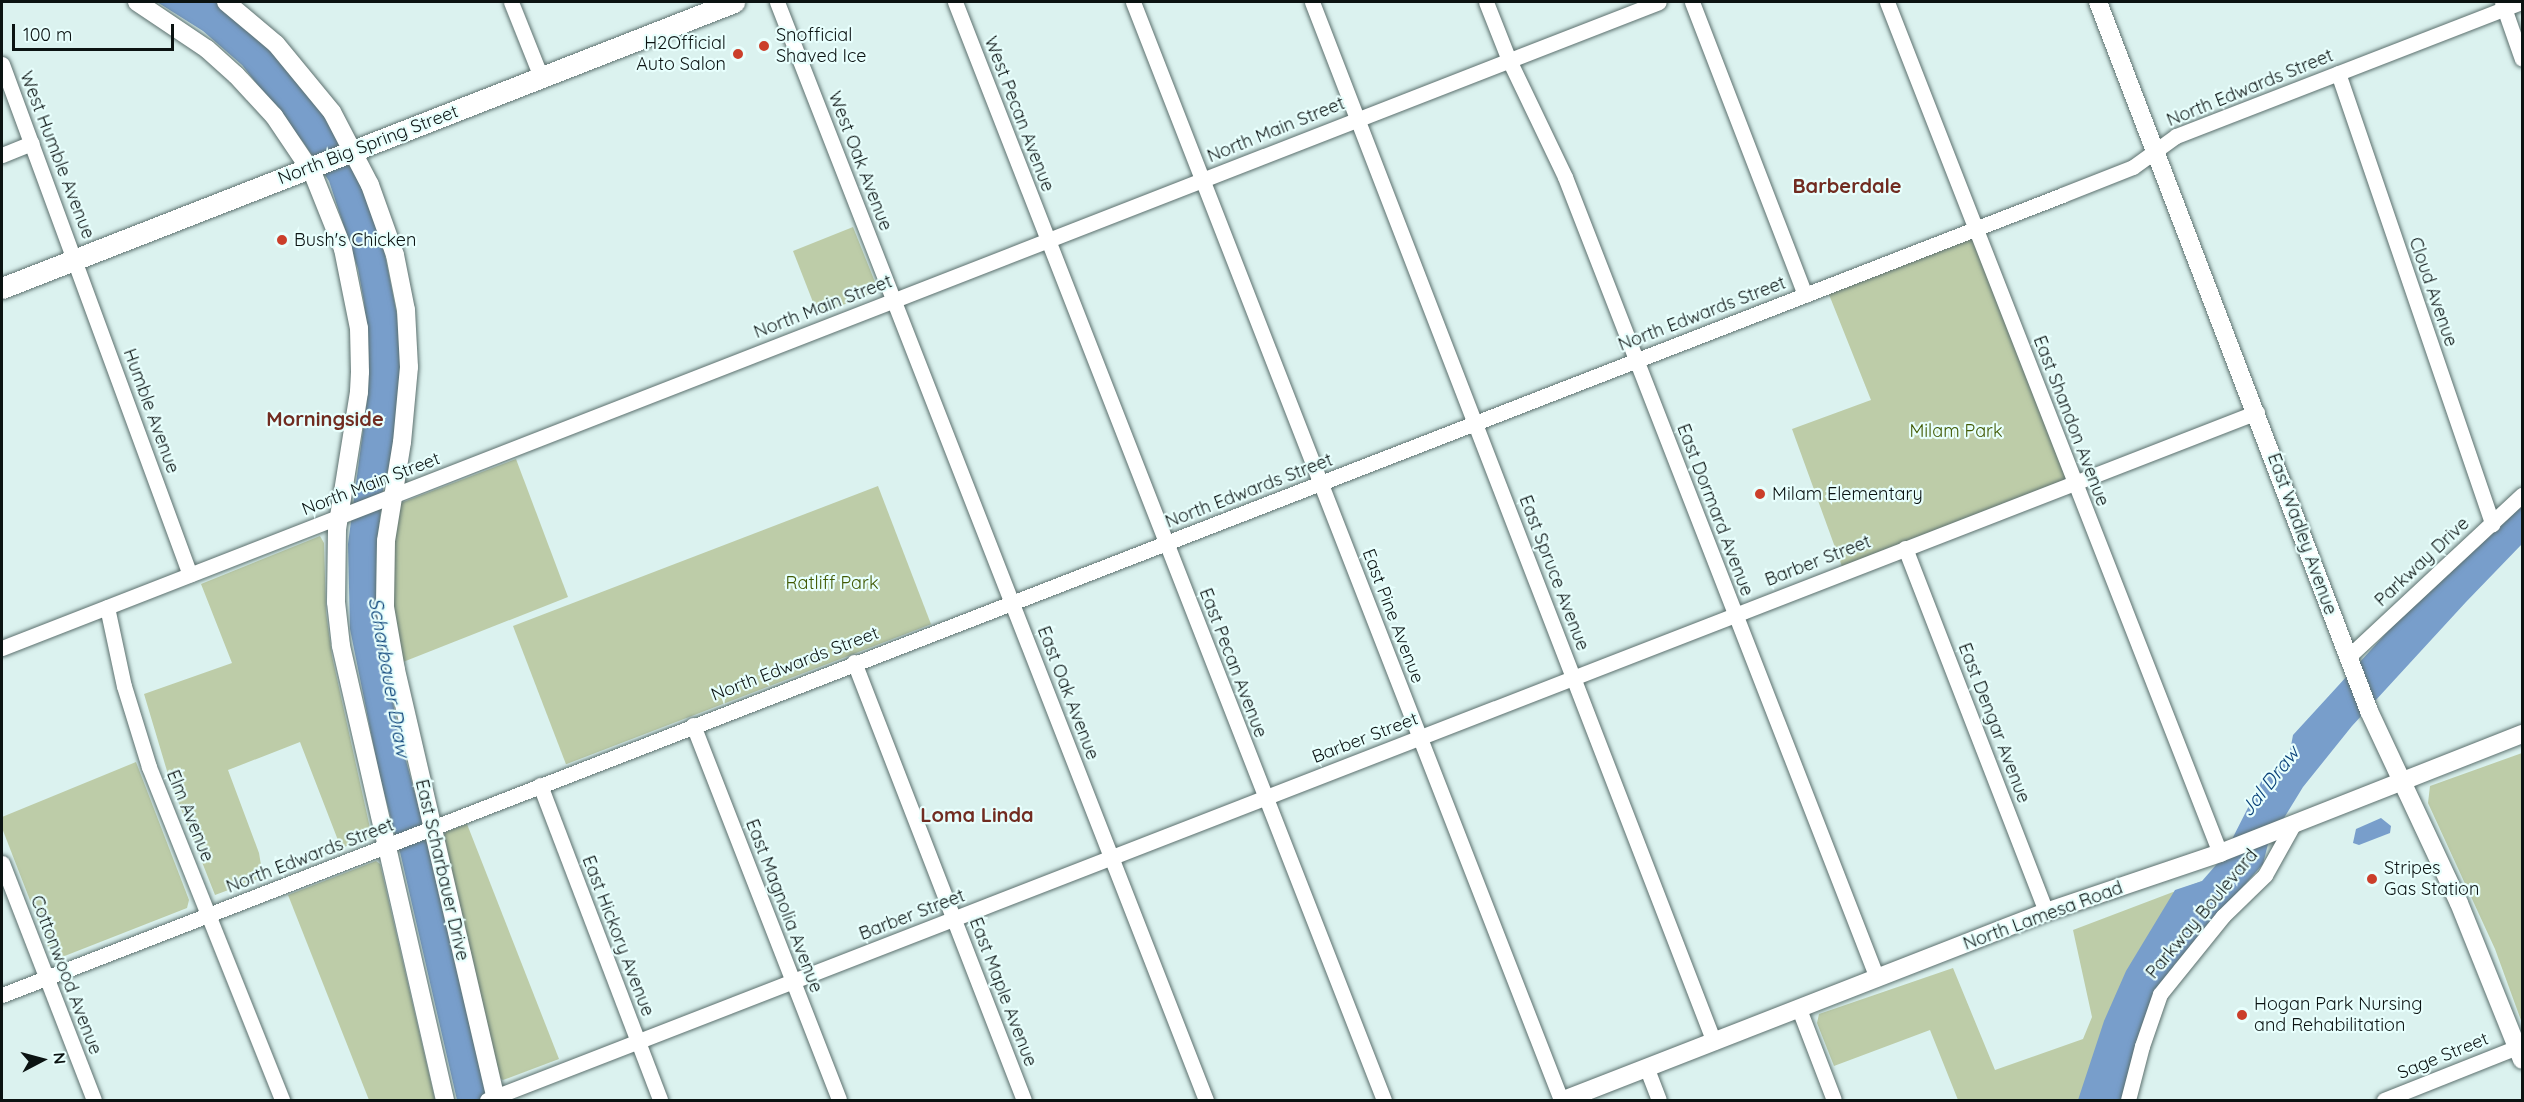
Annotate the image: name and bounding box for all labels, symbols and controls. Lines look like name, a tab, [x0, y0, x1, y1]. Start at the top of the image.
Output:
scale bar	[15, 12, 177, 50]
text: 100 m	[23, 23, 72, 46]
place label: Snofficial Shaved Ice	[776, 25, 866, 68]
place label: H2Official Auto Salon	[636, 33, 726, 76]
street label: West Pecan Avenue	[979, 33, 1059, 195]
marker: Snofficial Shaved Ice	[757, 39, 771, 53]
street label: North Edwards Street	[2164, 45, 2336, 131]
marker: H2Official Auto Salon	[731, 47, 745, 61]
street label: West Humble Avenue	[15, 68, 99, 242]
street label: West Oak Avenue	[823, 88, 897, 234]
street label: North Main Street	[1204, 93, 1348, 167]
street label: North Big Spring Street	[275, 101, 461, 189]
district label: Barberdale	[1792, 173, 1902, 197]
place label: Bush's Chicken	[294, 229, 416, 251]
marker: Bush's Chicken	[275, 233, 289, 247]
street label: Cloud Avenue	[2404, 234, 2462, 350]
street label: North Main Street	[751, 271, 895, 343]
street label: North Edwards Street	[1615, 272, 1789, 356]
street label: East Shandon Avenue	[2029, 333, 2113, 509]
street label: Humble Avenue	[118, 346, 184, 476]
district label: Morningside	[266, 406, 384, 430]
park label: Milam Park	[1909, 420, 2003, 442]
street label: East Dormard Avenue	[1672, 421, 1758, 599]
street label: North Main Street	[299, 448, 443, 520]
street label: North Edwards Street	[1162, 449, 1336, 533]
street label: East Wadley Avenue	[2263, 450, 2341, 618]
place label: Milam Elementary	[1772, 483, 1923, 505]
marker: Milam Elementary	[1753, 487, 1767, 501]
street label: East Spruce Avenue	[1514, 492, 1594, 654]
street label: Parkway Drive	[2370, 513, 2474, 611]
street label: Barber Street	[1762, 531, 1874, 591]
street label: East Pine Avenue	[1357, 546, 1429, 686]
park label: Ratliff Park	[785, 572, 879, 594]
street label: East Pecan Avenue	[1195, 585, 1271, 741]
water label: Scharbauer Draw	[364, 595, 416, 759]
street label: North Edwards Street	[708, 622, 882, 706]
street label: East Oak Avenue	[1033, 623, 1103, 763]
street label: East Dengar Avenue	[1954, 640, 2034, 806]
street label: Barber Street	[1309, 708, 1421, 768]
water label: Jal Draw	[2234, 741, 2304, 821]
street label: Elm Avenue	[162, 767, 218, 865]
street label: East Scharbauer Drive	[411, 777, 473, 963]
district label: Loma Linda	[920, 802, 1034, 826]
street label: North Edwards Street	[223, 814, 397, 898]
street label: East Magnolia Avenue	[741, 816, 827, 996]
street label: Parkway Boulevard	[2142, 845, 2262, 983]
street label: East Hickory Avenue	[577, 853, 659, 1019]
place label: Stripes Gas Station	[2384, 858, 2479, 900]
marker: Stripes Gas Station	[2365, 872, 2379, 886]
street label: North Lamesa Road	[1960, 877, 2126, 955]
street label: Barber Street	[856, 885, 968, 945]
street label: Cottonwood Avenue	[26, 892, 106, 1058]
street label: East Maple Avenue	[965, 914, 1041, 1070]
place label: Hogan Park Nursing and Rehabilitation	[2254, 994, 2422, 1036]
marker: Hogan Park Nursing and Rehabilitation	[2235, 1008, 2249, 1022]
street label: Sage Street	[2394, 1028, 2492, 1084]
north arrow	[12, 1030, 72, 1090]
text: N	[49, 1051, 70, 1065]

